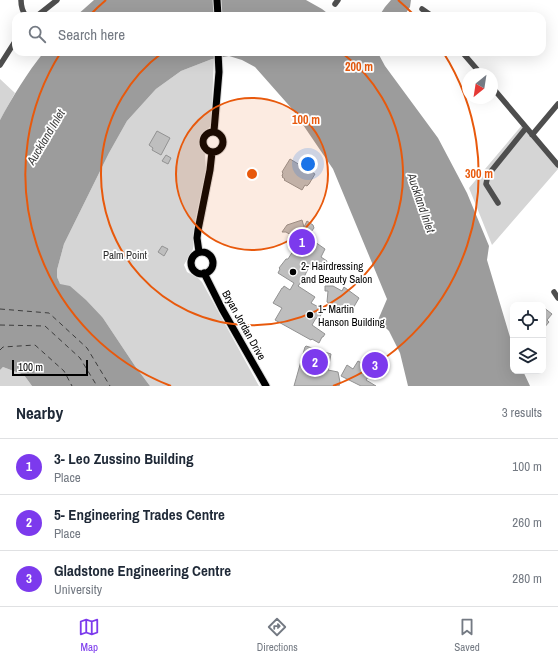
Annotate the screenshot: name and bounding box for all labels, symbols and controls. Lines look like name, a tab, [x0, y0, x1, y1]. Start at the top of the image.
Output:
search box	[12, 12, 546, 56]
icon: search	[26, 23, 48, 45]
text: Search here	[58, 24, 125, 45]
text: 200 m	[345, 59, 373, 75]
north arrow	[462, 68, 498, 104]
water label: Auckland Inlet	[23, 106, 69, 168]
text: 100 m	[292, 112, 320, 128]
your location	[298, 154, 318, 174]
text: 300 m	[465, 166, 493, 182]
centre of rings	[245, 167, 259, 181]
water label: Auckland Inlet	[403, 170, 439, 235]
pin: 1	[289, 227, 315, 257]
park label: Palm Point	[103, 248, 148, 262]
place label: 2- Hairdressing and Beauty Salon	[301, 259, 372, 286]
marker: 2- Hairdressing and Beauty Salon	[288, 267, 298, 277]
street label: Bryan Jordan Drive	[219, 288, 269, 362]
place label: 1- Martin Hanson Building	[318, 302, 385, 329]
map controls	[510, 302, 546, 374]
button: locate	[510, 302, 546, 338]
marker: 1- Martin Hanson Building	[305, 310, 315, 320]
button: layers	[510, 338, 546, 374]
pin: 2	[302, 347, 328, 377]
pin: 3	[362, 350, 388, 380]
scale bar	[12, 358, 88, 377]
text: 100 m	[18, 360, 43, 374]
text: Nearby	[16, 401, 63, 424]
text: 3 results	[502, 404, 542, 421]
text: 3- Leo Zussino Building	[54, 448, 193, 469]
text: 1	[26, 458, 32, 475]
text: 100 m	[512, 458, 542, 475]
text: Place	[54, 469, 81, 486]
text: 5- Engineering Trades Centre	[54, 504, 225, 525]
text: 2	[26, 514, 32, 531]
text: 260 m	[512, 514, 542, 531]
text: Place	[54, 525, 81, 542]
text: Gladstone Engineering Centre	[54, 560, 231, 581]
text: 3	[26, 570, 32, 587]
text: 280 m	[512, 570, 542, 587]
text: University	[54, 581, 102, 598]
tab: Map	[78, 616, 100, 654]
tab: Directions	[257, 616, 298, 654]
tab: Saved	[454, 616, 480, 654]

